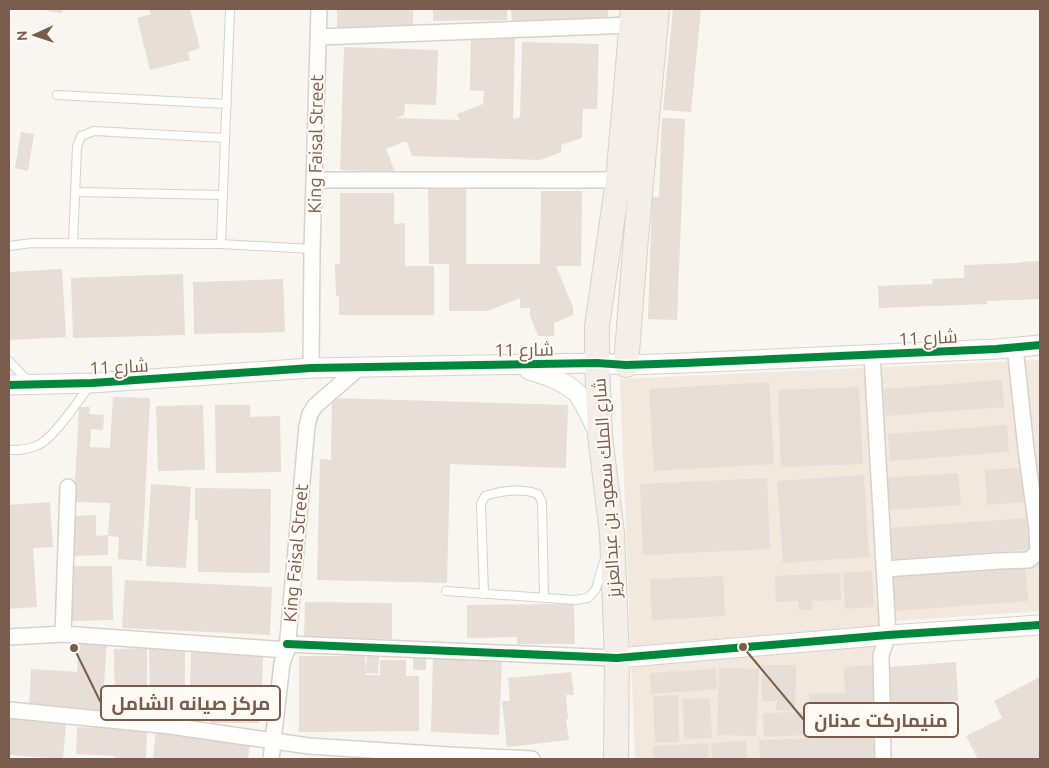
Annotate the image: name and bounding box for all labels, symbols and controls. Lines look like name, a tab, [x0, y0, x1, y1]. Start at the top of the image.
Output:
north arrow	[10, 10, 60, 60]
text: N	[14, 30, 30, 41]
street label: King Faisal Street	[304, 74, 326, 214]
street label: شارع 11	[898, 325, 958, 352]
street label: شارع 11	[494, 338, 554, 363]
street label: شارع 11	[89, 354, 149, 381]
street label: شارع الملك سعود بن عبدالعزيز	[588, 377, 627, 600]
street label: King Faisal Street	[279, 483, 311, 623]
callout: مركز صيانه الشامل	[101, 686, 280, 720]
text: مركز صيانه الشامل	[112, 692, 270, 715]
callout: منيماركت عدنان	[804, 703, 958, 737]
text: منيماركت عدنان	[814, 709, 948, 732]

